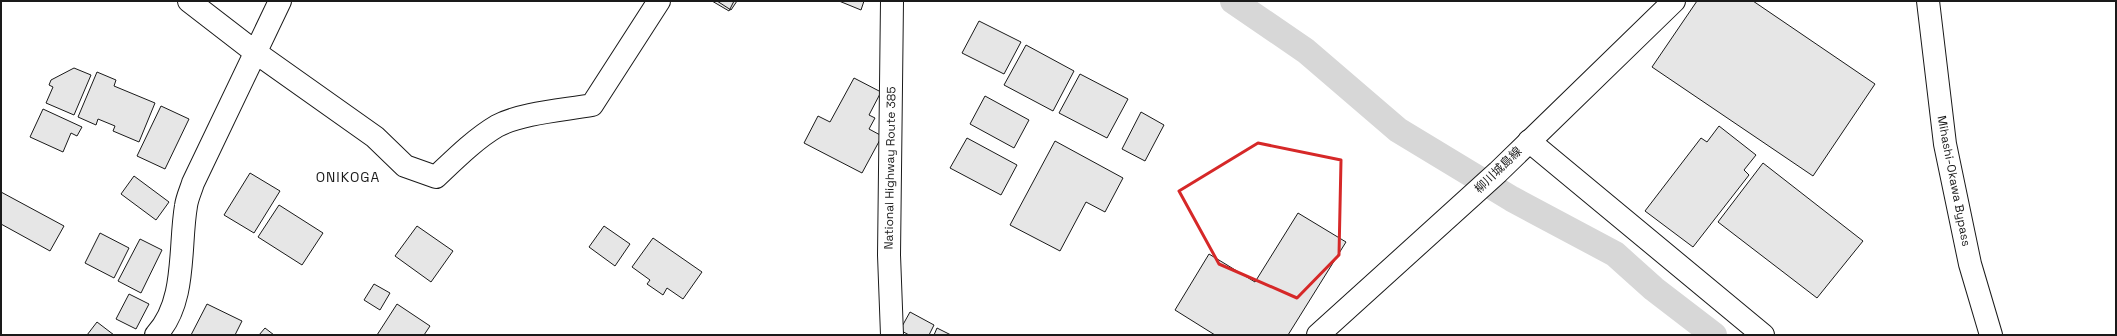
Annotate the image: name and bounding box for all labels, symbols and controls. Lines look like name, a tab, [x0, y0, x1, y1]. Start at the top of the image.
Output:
street label: National Highway Route 385	[881, 86, 899, 250]
street label: Mihashi-Okawa Bypass	[1933, 114, 1975, 248]
street label: 柳川城島線	[1471, 143, 1525, 197]
district label: ONIKOGA	[316, 168, 380, 186]

